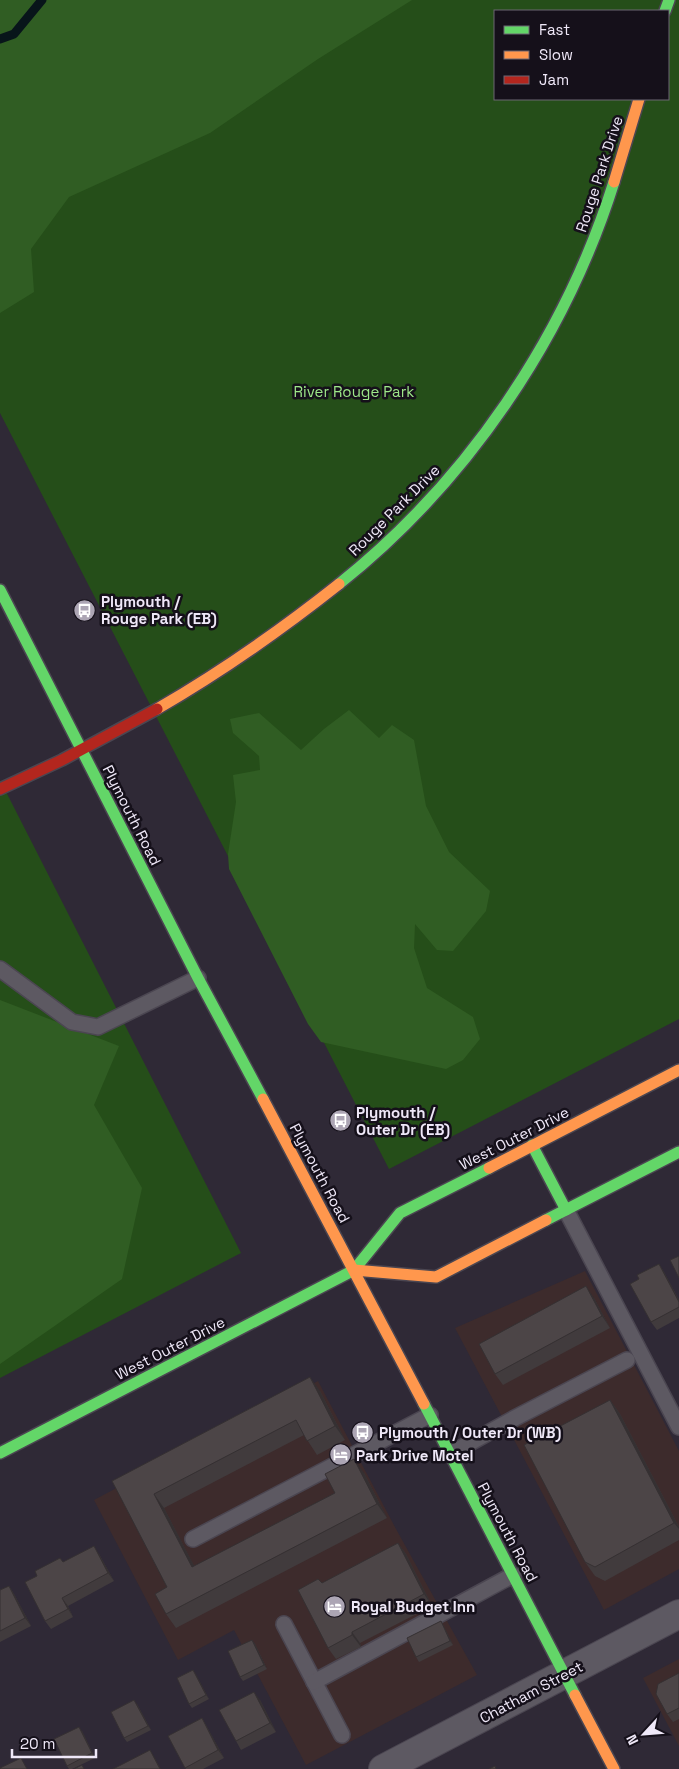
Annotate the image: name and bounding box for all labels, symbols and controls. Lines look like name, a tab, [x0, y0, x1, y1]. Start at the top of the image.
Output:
legend	[494, 10, 669, 100]
text: Fast	[539, 20, 570, 39]
text: Slow	[539, 45, 573, 64]
text: Jam	[539, 70, 569, 89]
street label: Rouge Park Drive	[571, 113, 627, 235]
park label: River Rouge Park	[294, 382, 414, 401]
street label: Rouge Park Drive	[344, 460, 444, 560]
place label: Plymouth / Rouge Park (EB)	[101, 592, 217, 628]
bus stop icon: Plymouth / Rouge Park (EB)	[73, 598, 97, 622]
street label: Plymouth Road	[99, 762, 165, 868]
street label: West Outer Drive	[456, 1102, 572, 1174]
place label: Plymouth / Outer Dr (EB)	[356, 1103, 450, 1139]
bus stop icon: Plymouth / Outer Dr (EB)	[328, 1109, 352, 1133]
street label: Plymouth Road	[286, 1120, 354, 1226]
street label: West Outer Drive	[112, 1312, 228, 1384]
bus stop icon: Plymouth / Outer Dr (WB)	[351, 1420, 375, 1444]
place label: Plymouth / Outer Dr (WB)	[379, 1423, 561, 1442]
hotel icon: Park Drive Motel	[328, 1443, 352, 1467]
place label: Park Drive Motel	[356, 1446, 474, 1465]
street label: Plymouth Road	[474, 1479, 542, 1585]
hotel icon: Royal Budget Inn	[323, 1594, 347, 1618]
place label: Royal Budget Inn	[351, 1597, 475, 1616]
street label: Chatham Street	[476, 1657, 586, 1727]
north arrow	[619, 1709, 669, 1759]
scale bar	[12, 1726, 96, 1758]
text: N	[622, 1732, 642, 1748]
text: 20 m	[20, 1734, 55, 1753]

